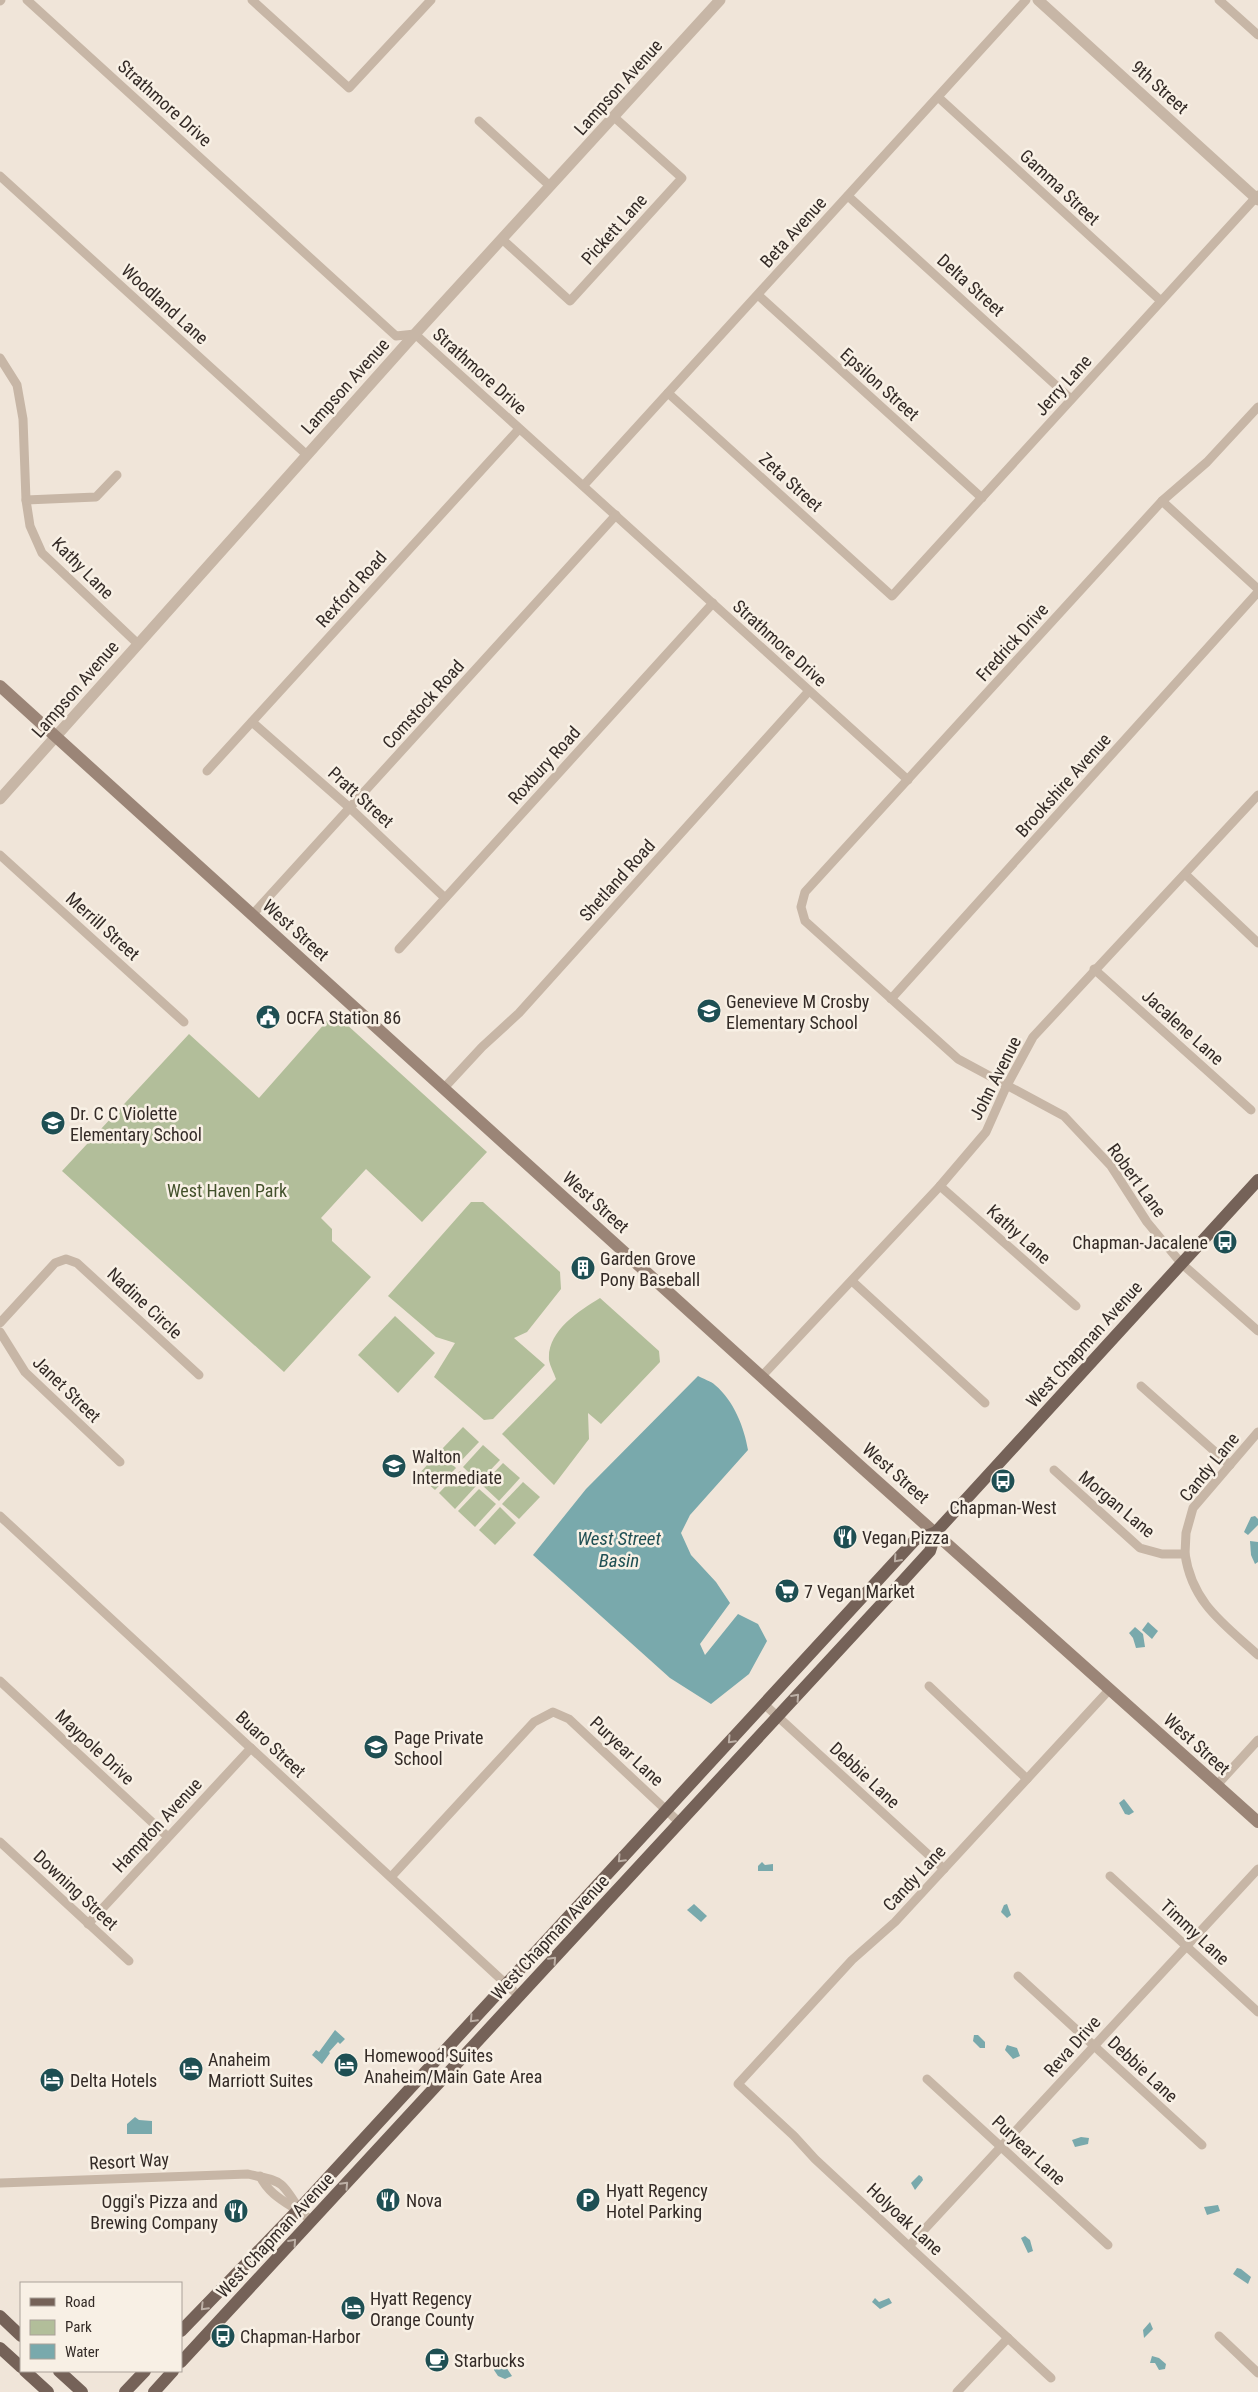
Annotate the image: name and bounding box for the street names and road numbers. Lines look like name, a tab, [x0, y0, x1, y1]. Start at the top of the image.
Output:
street label: Lampson Avenue	[570, 35, 666, 139]
street label: Strathmore Drive	[114, 55, 216, 151]
street label: 9th Street	[1127, 56, 1193, 118]
street label: Gamma Street	[1016, 145, 1104, 229]
street label: Pickett Lane	[577, 189, 651, 269]
street label: Beta Avenue	[756, 192, 830, 272]
street label: Delta Street	[933, 249, 1009, 321]
street label: Woodland Lane	[117, 260, 213, 348]
street label: Strathmore Drive	[429, 323, 531, 419]
street label: Lampson Avenue	[297, 334, 393, 438]
street label: Epsilon Street	[836, 343, 924, 425]
street label: Jerry Lane	[1030, 350, 1096, 420]
street label: Zeta Street	[755, 448, 827, 516]
street label: Kathy Lane	[48, 533, 118, 603]
street label: Rexford Road	[311, 547, 391, 631]
street label: Strathmore Drive	[729, 595, 831, 691]
street label: Fredrick Drive	[972, 599, 1052, 685]
street label: Lampson Avenue	[27, 636, 123, 742]
street label: Comstock Road	[378, 655, 468, 753]
street label: Roxbury Road	[504, 722, 584, 808]
street label: Brookshire Avenue	[1011, 729, 1115, 841]
street label: Pratt Street	[324, 762, 398, 832]
street label: Shetland Road	[575, 835, 659, 925]
street label: Merrill Street	[62, 888, 144, 964]
street label: West Street	[259, 895, 333, 965]
street label: Jacalene Lane	[1138, 985, 1228, 1069]
street label: John Avenue	[965, 1033, 1025, 1123]
street label: Robert Lane	[1103, 1139, 1171, 1221]
street label: West Street	[559, 1167, 633, 1237]
street label: Kathy Lane	[983, 1200, 1055, 1268]
street label: Nadine Circle	[103, 1263, 187, 1343]
street label: West Chapman Avenue	[1022, 1276, 1146, 1412]
street label: Janet Street	[29, 1352, 105, 1426]
street label: Candy Lane	[1175, 1428, 1243, 1506]
street label: West Street	[858, 1438, 934, 1508]
street label: Morgan Lane	[1075, 1466, 1159, 1542]
street label: Maypole Drive	[51, 1705, 139, 1789]
street label: Buaro Street	[232, 1706, 310, 1782]
street label: West Street	[1160, 1709, 1234, 1779]
street label: Puryear Lane	[586, 1712, 668, 1790]
street label: Debbie Lane	[826, 1737, 904, 1813]
street label: Hampton Avenue	[108, 1774, 206, 1876]
street label: Candy Lane	[878, 1841, 950, 1915]
street label: Downing Street	[29, 1846, 123, 1934]
street label: West Chapman Avenue	[487, 1870, 613, 2004]
street label: Timmy Lane	[1156, 1895, 1234, 1969]
street label: Reva Drive	[1039, 2011, 1105, 2081]
street label: Debbie Lane	[1104, 2031, 1182, 2107]
street label: Puryear Lane	[988, 2111, 1070, 2189]
street label: Resort Way	[88, 2148, 170, 2174]
street label: West Chapman Avenue	[212, 2168, 338, 2302]
street label: Holyoak Lane	[863, 2179, 947, 2259]

